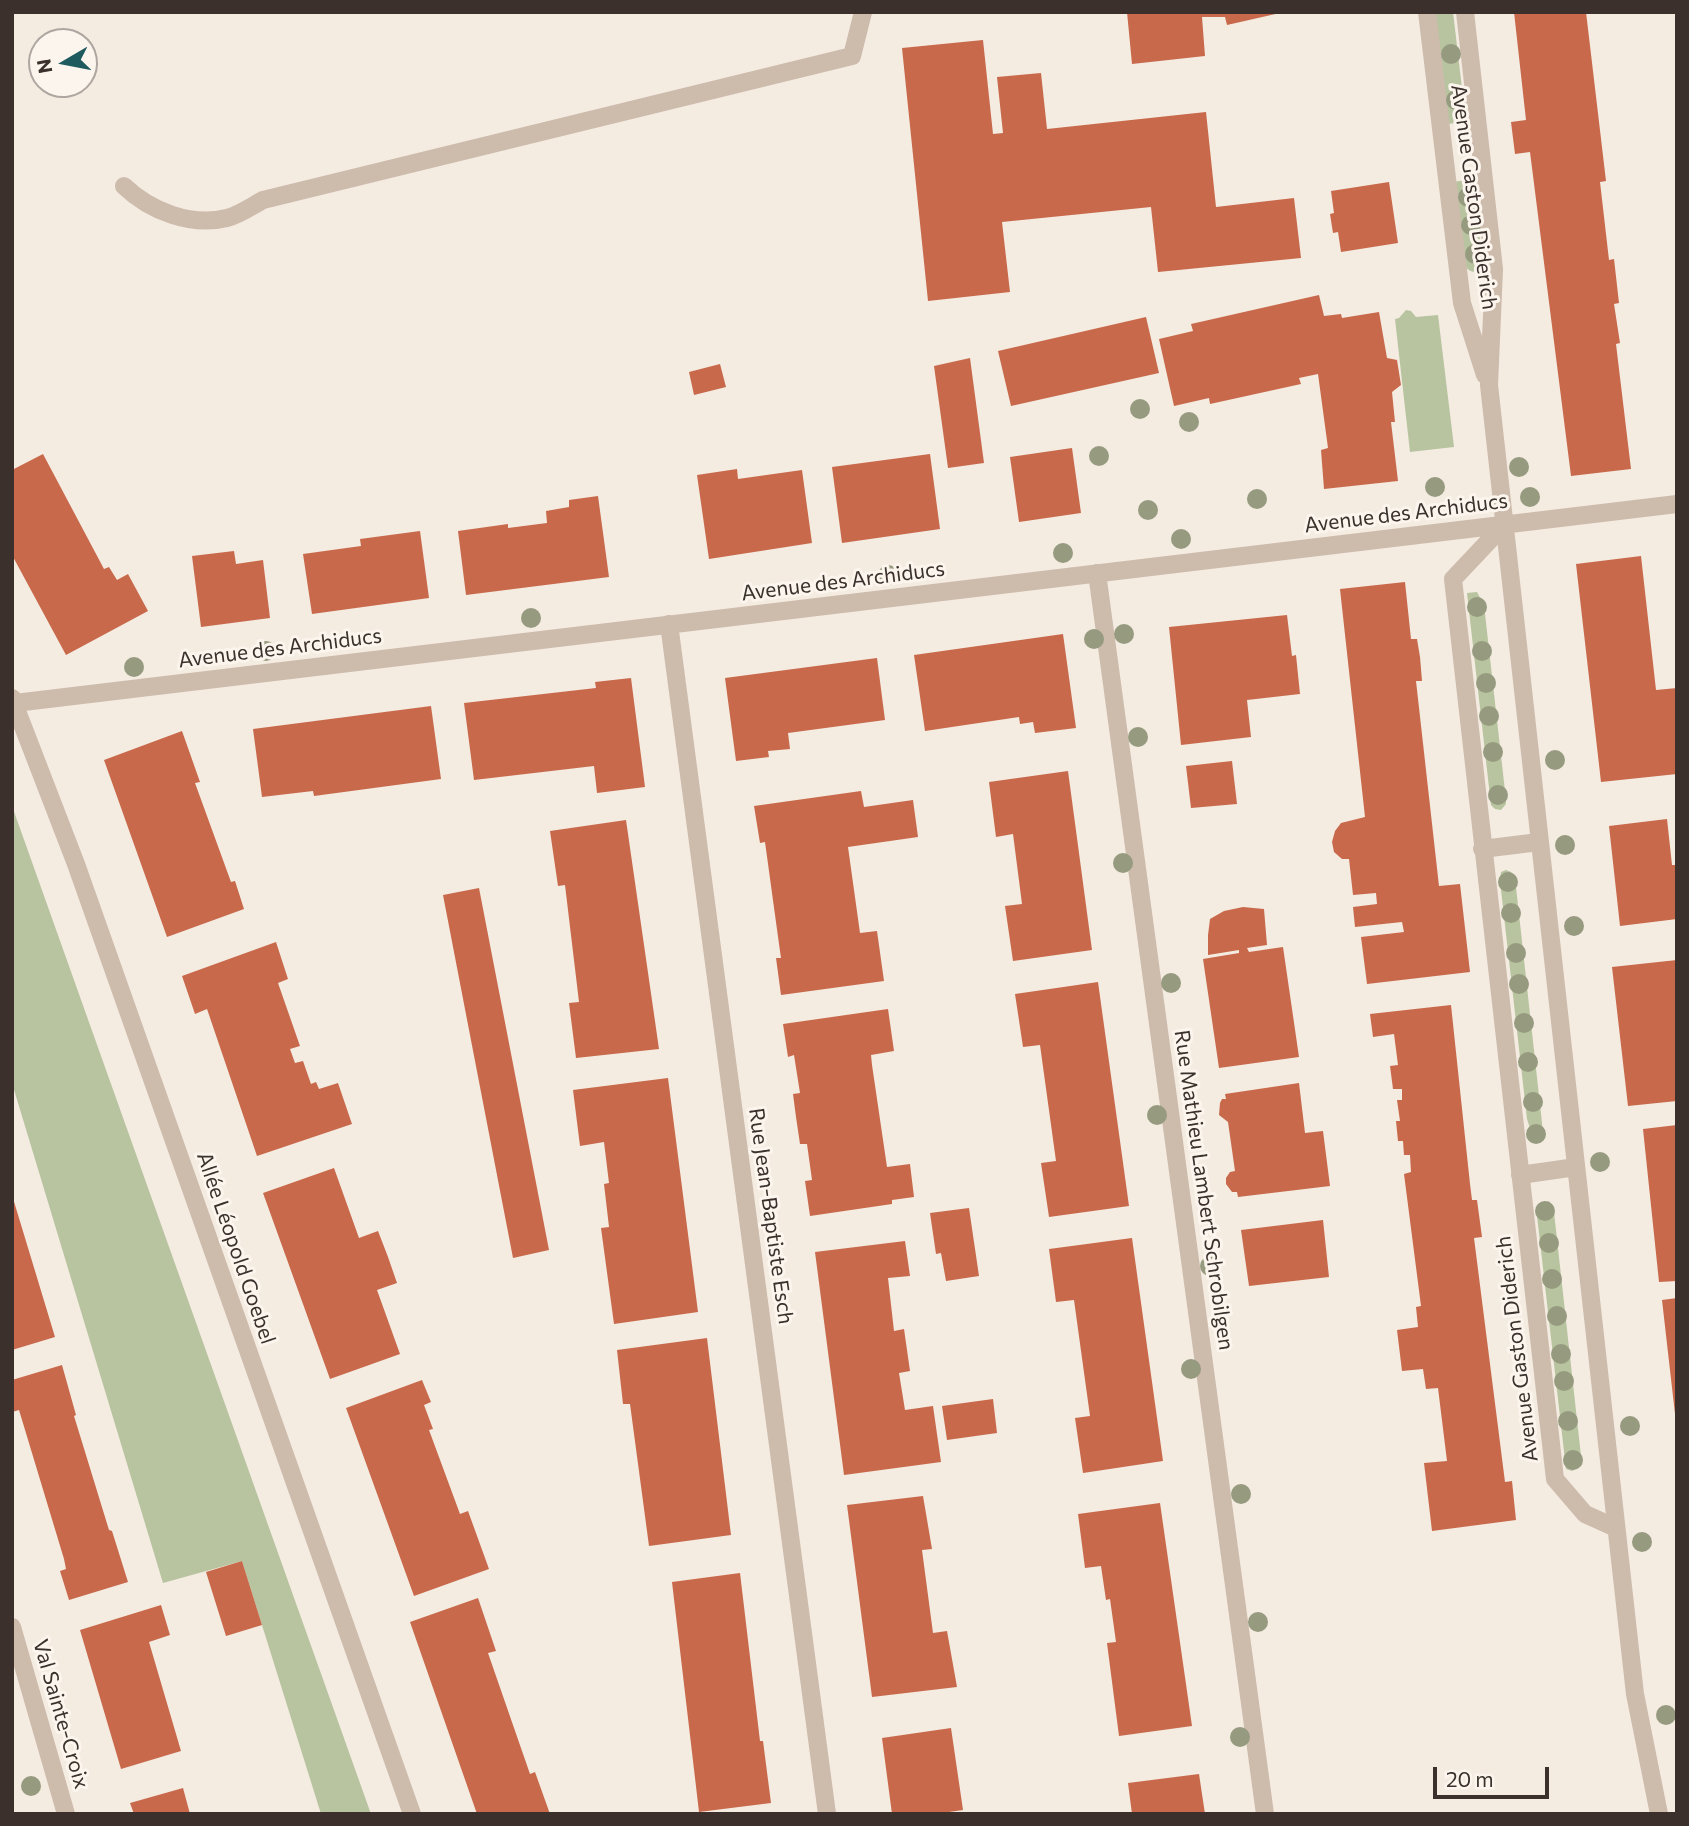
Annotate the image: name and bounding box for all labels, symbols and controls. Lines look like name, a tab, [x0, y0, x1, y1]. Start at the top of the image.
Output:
north arrow	[28, 28, 98, 98]
text: N	[31, 57, 56, 75]
street label: Avenue Gaston Diderich	[1446, 83, 1502, 311]
street label: Avenue des Archiducs	[1303, 488, 1509, 538]
street label: Avenue des Archiducs	[740, 556, 946, 606]
street label: Avenue des Archiducs	[177, 623, 383, 673]
street label: Rue Mathieu Lambert Schrobilgen	[1169, 1028, 1239, 1352]
street label: Rue Jean-Baptiste Esch	[743, 1106, 799, 1326]
street label: Allée Léopold Goebel	[191, 1149, 281, 1347]
street label: Avenue Gaston Diderich	[1491, 1235, 1543, 1463]
street label: Val Sainte-Croix	[28, 1636, 94, 1792]
scale bar	[1437, 1752, 1552, 1796]
text: 20 m	[1446, 1766, 1494, 1791]

